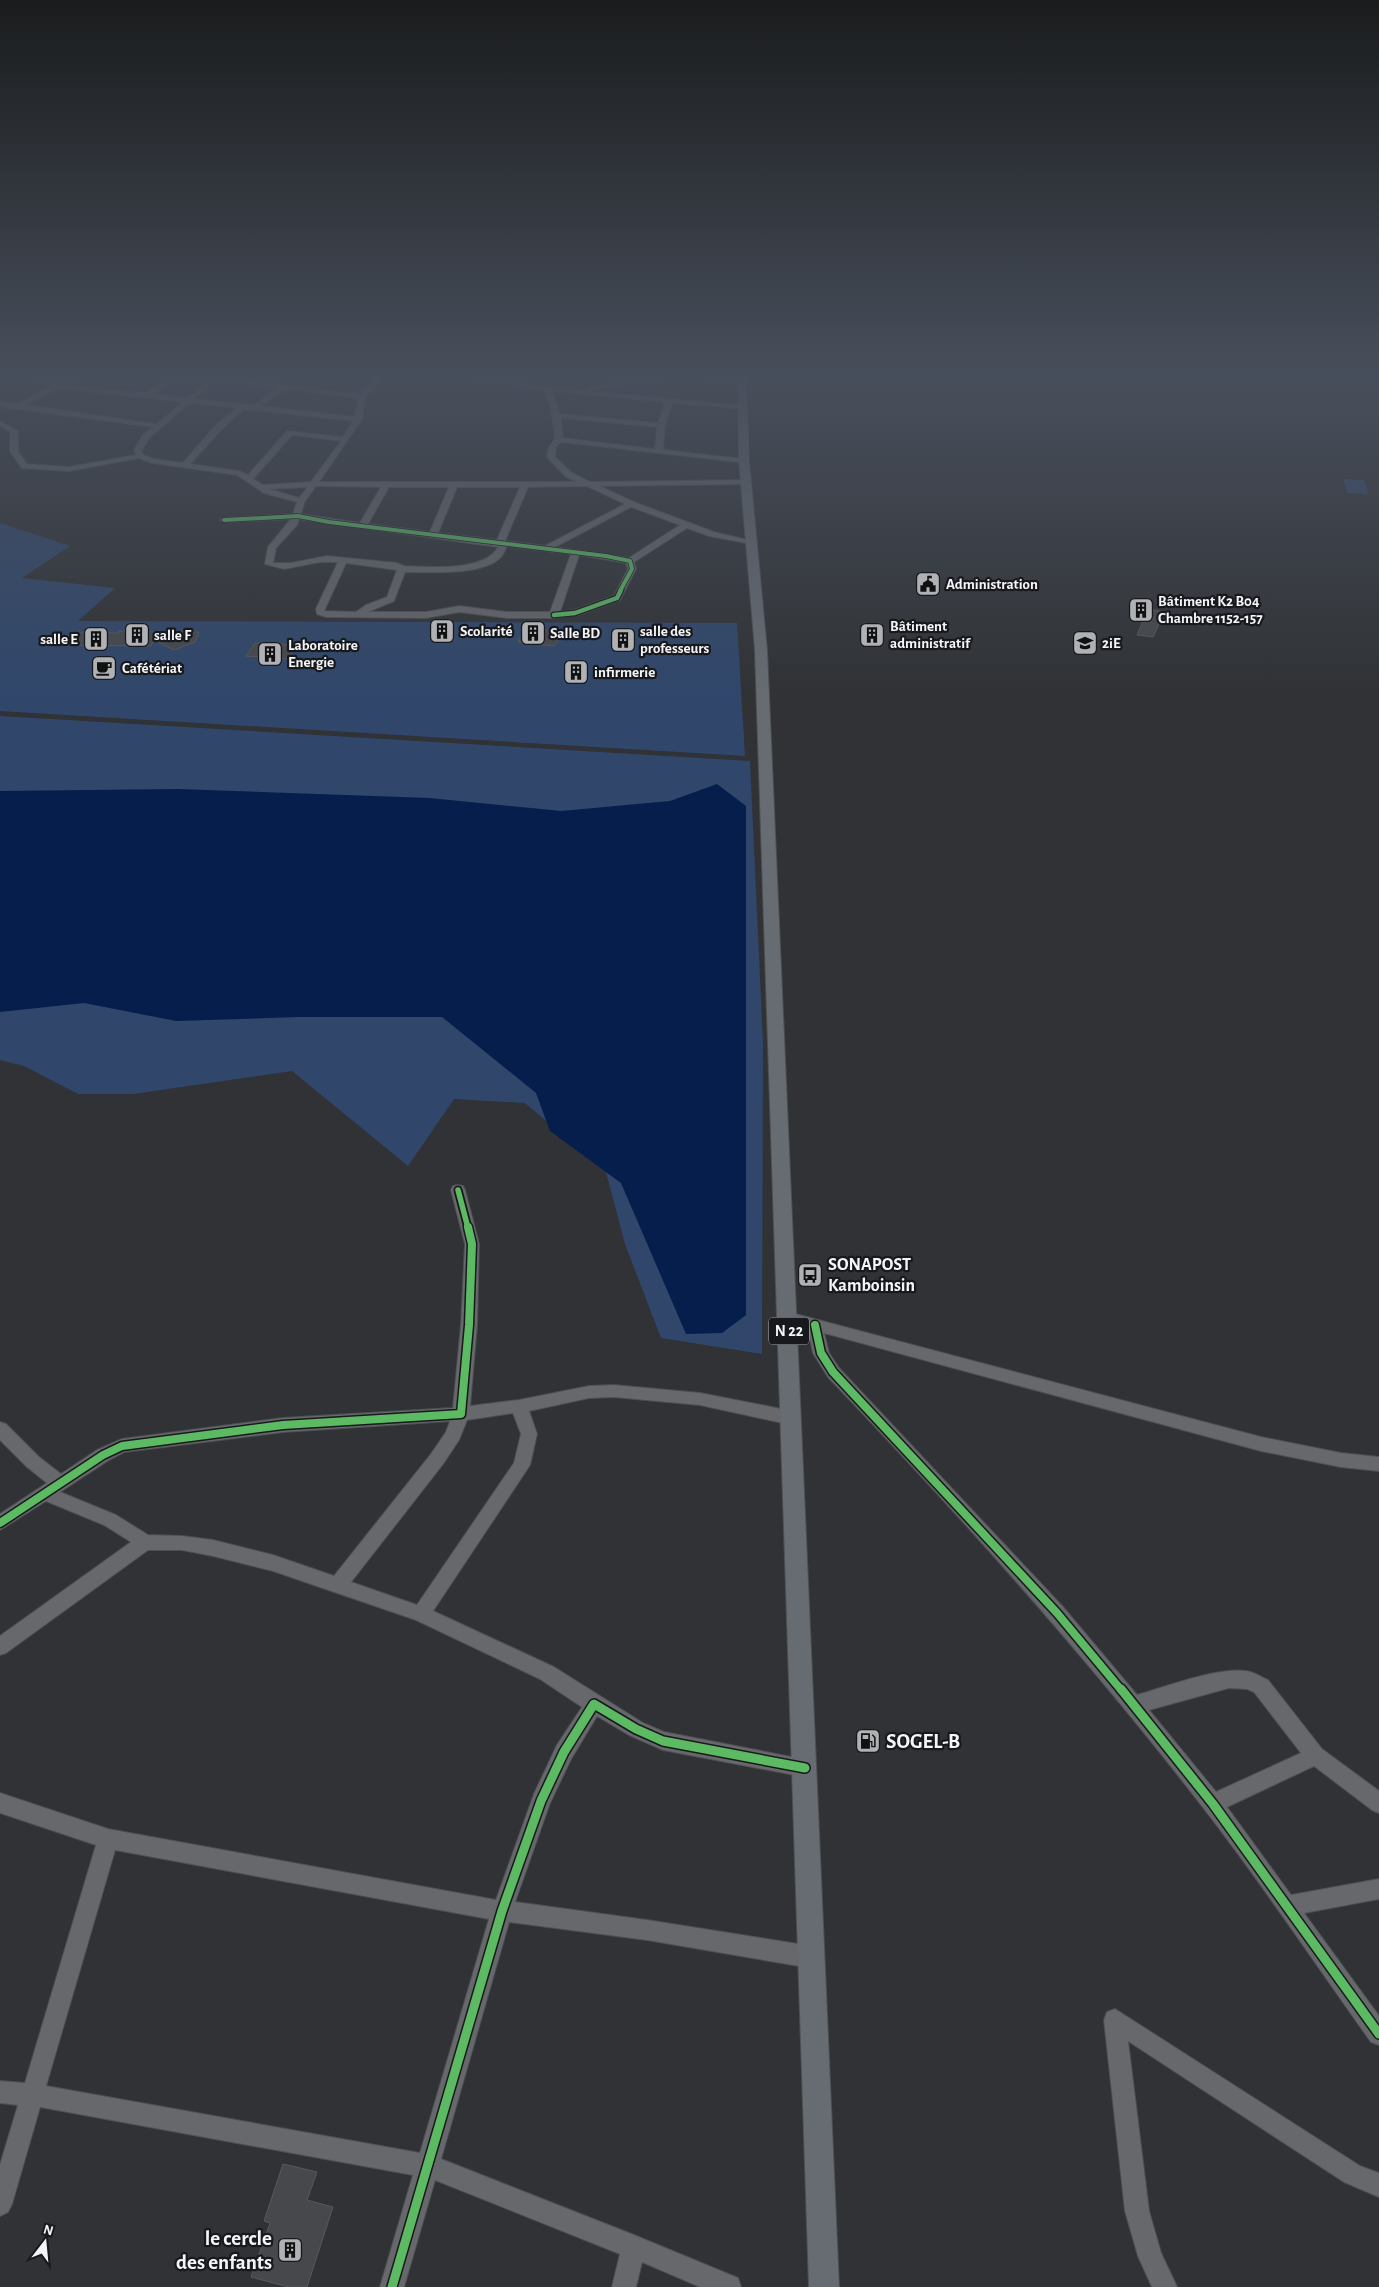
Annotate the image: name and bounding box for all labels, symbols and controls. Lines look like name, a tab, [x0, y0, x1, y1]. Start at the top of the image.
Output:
public building icon: Administration	[915, 571, 941, 597]
place label: Administration	[946, 577, 1038, 592]
place label: Bâtiment K2 B04 Chambre 1152-157	[1158, 594, 1263, 626]
building icon: Bâtiment K2 B04 Chambre 1152-157	[1128, 597, 1154, 623]
building icon: Scolarité	[429, 618, 455, 644]
place label: Bâtiment administratif	[890, 619, 971, 651]
building icon: Salle BD	[520, 620, 546, 646]
building icon: salle F	[124, 622, 150, 648]
building icon: Bâtiment administratif	[859, 622, 885, 648]
place label: Scolarité	[460, 624, 513, 639]
place label: salle des professeurs	[640, 624, 709, 656]
building icon: salle E	[83, 626, 109, 652]
place label: Salle BD	[550, 626, 600, 641]
building icon: salle des professeurs	[610, 627, 636, 653]
place label: salle F	[154, 628, 192, 643]
school or university icon: 2iE	[1072, 630, 1098, 656]
place label: salle E	[40, 632, 78, 647]
place label: 2iE	[1102, 636, 1121, 651]
place label: Laboratoire Energie	[288, 638, 358, 670]
building icon: Laboratoire Energie	[257, 641, 283, 667]
cafe icon: Cafétériat	[91, 655, 117, 681]
building icon: infirmerie	[563, 659, 589, 685]
place label: Cafétériat	[122, 661, 182, 676]
place label: infirmerie	[594, 665, 655, 680]
place label: SONAPOST Kamboinsin	[828, 1256, 915, 1295]
bus stop icon: SONAPOST Kamboinsin	[797, 1262, 823, 1288]
road number: N 22	[769, 1318, 809, 1344]
fuel station icon: SOGEL-B	[855, 1728, 881, 1754]
place label: SOGEL-B	[886, 1731, 960, 1752]
north arrow	[20, 2217, 70, 2267]
text: N	[42, 2222, 55, 2239]
place label: le cercle des enfants	[176, 2228, 272, 2273]
building icon: le cercle des enfants	[277, 2237, 303, 2263]

